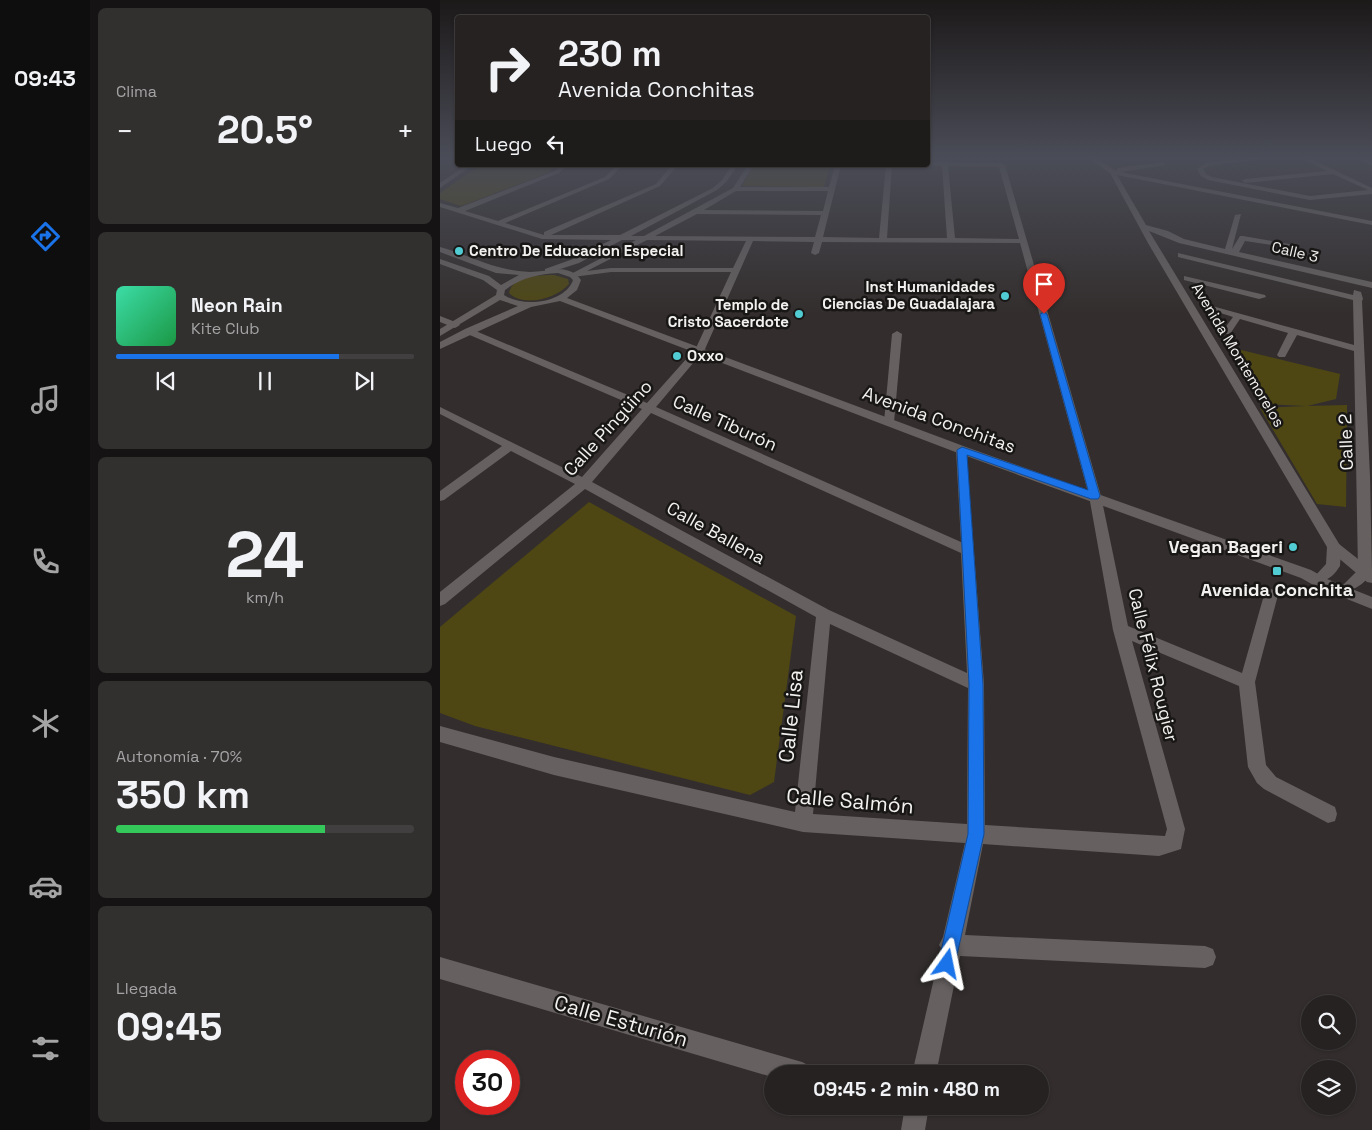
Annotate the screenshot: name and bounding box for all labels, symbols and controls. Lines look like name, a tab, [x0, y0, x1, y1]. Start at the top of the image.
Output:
text: 230 m	[558, 32, 662, 76]
icon: right	[475, 35, 540, 100]
text: 09:43	[14, 64, 76, 92]
text: Avenida Conchitas	[558, 75, 755, 103]
text: Clima	[116, 81, 157, 102]
text: 20.5°	[217, 106, 313, 154]
text: −	[116, 113, 133, 149]
text: +	[397, 113, 414, 149]
icon: left	[542, 130, 570, 158]
text: Luego	[475, 132, 532, 157]
icon: directions	[28, 219, 63, 254]
street label: Calle 3	[1270, 237, 1320, 266]
place label: Centro De Educacion Especial	[469, 241, 684, 260]
marker: Centro De Educacion Especial	[453, 245, 465, 257]
pin	[1023, 263, 1065, 314]
icon: arrive	[1030, 270, 1058, 298]
place label: Inst Humanidades Ciencias De Guadalajara	[822, 277, 995, 313]
street label: Avenida Montemorelos	[1188, 279, 1289, 430]
marker: Inst Humanidades Ciencias De Guadalajara	[999, 290, 1011, 302]
text: Neon Rain	[191, 293, 283, 318]
place label: Templo de Cristo Sacerdote	[668, 295, 789, 331]
marker: Templo de Cristo Sacerdote	[793, 308, 805, 320]
text: Kite Club	[191, 318, 260, 339]
place label: Oxxo	[687, 346, 724, 365]
marker: Oxxo	[671, 350, 683, 362]
icon: previous	[152, 367, 180, 395]
icon: pause	[251, 367, 279, 395]
icon: next	[350, 367, 378, 395]
street label: Calle Pingüino	[558, 375, 657, 480]
street label: Avenida Conchitas	[860, 381, 1019, 458]
icon: music	[28, 382, 63, 417]
street label: Calle Tiburón	[670, 389, 781, 456]
street label: Calle 2	[1333, 413, 1358, 471]
street label: Calle Ballena	[663, 496, 770, 569]
text: 24	[226, 513, 304, 596]
place label: Vegan Bageri	[1169, 535, 1283, 558]
marker: Vegan Bageri	[1287, 541, 1299, 553]
icon: phone	[28, 544, 63, 579]
marker: Avenida Conchita	[1271, 565, 1283, 577]
place label: Avenida Conchita	[1201, 578, 1354, 601]
street label: Calle Félix Rougier	[1123, 586, 1184, 744]
text: km/h	[246, 587, 284, 608]
street label: Calle Lisa	[772, 668, 809, 764]
icon: climate	[28, 706, 63, 741]
text: Autonomía · 70%	[116, 746, 242, 767]
text: 350 km	[116, 771, 250, 819]
street label: Calle Salmón	[785, 781, 915, 820]
icon: car	[28, 869, 63, 904]
position arrow	[920, 937, 972, 989]
text: Llegada	[116, 978, 177, 999]
street label: Calle Esturión	[551, 989, 691, 1052]
map controls	[1301, 995, 1356, 1115]
button: search	[1301, 995, 1356, 1050]
text: 09:45	[116, 1003, 222, 1051]
icon: filters	[28, 1031, 63, 1066]
speed limit sign: 30	[455, 1050, 520, 1115]
button: layers	[1301, 1060, 1356, 1115]
text: 09:45 · 2 min · 480 m	[813, 1077, 1000, 1102]

